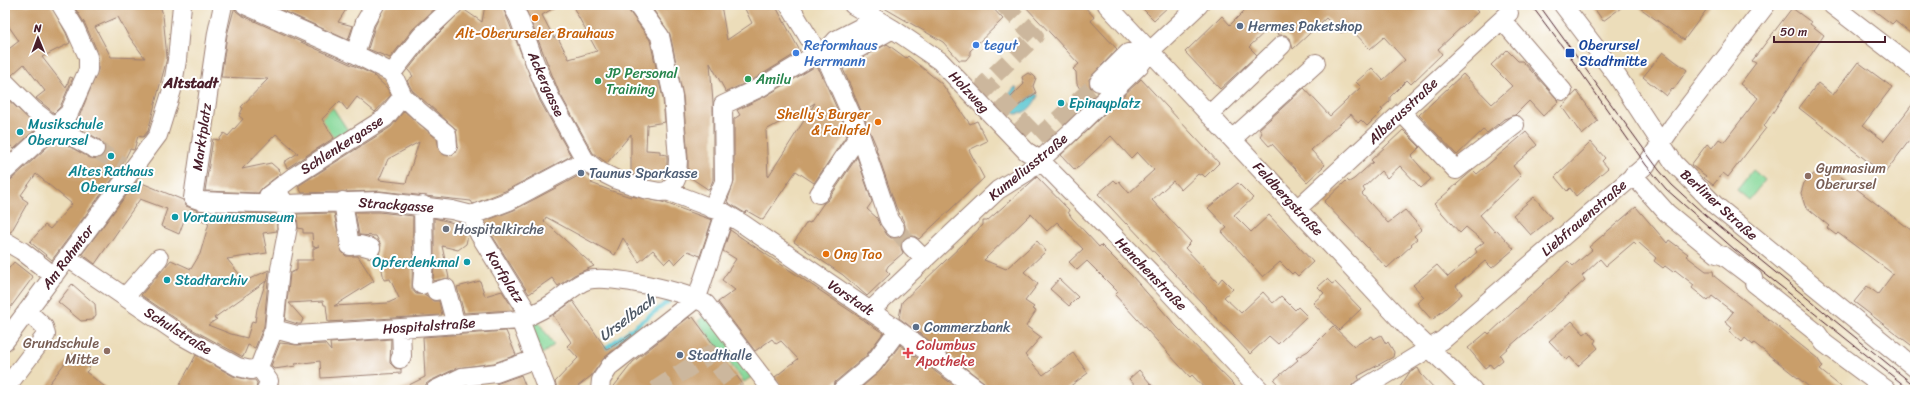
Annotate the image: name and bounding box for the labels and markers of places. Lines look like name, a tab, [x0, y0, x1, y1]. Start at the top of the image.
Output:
marker: Alt-Oberurseler Brauhaus	[530, 13, 540, 23]
place label: Hermes Paketshop	[1248, 14, 1363, 39]
place label: Alt-Oberurseler Brauhaus	[455, 21, 615, 46]
marker: Hermes Paketshop	[1235, 21, 1245, 31]
place label: Reformhaus Herrmann	[804, 33, 878, 74]
place label: tegut	[984, 33, 1019, 58]
place label: Oberursel Stadtmitte	[1579, 33, 1647, 74]
marker: tegut	[971, 40, 981, 50]
marker: Oberursel Stadtmitte	[1564, 47, 1576, 59]
marker: Reformhaus Herrmann	[791, 48, 801, 58]
place label: JP Personal Training	[605, 61, 679, 102]
place label: Amilu	[755, 67, 792, 92]
marker: Amilu	[743, 74, 753, 84]
marker: JP Personal Training	[593, 76, 603, 86]
place label: Epinayplatz	[1069, 91, 1141, 116]
marker: Epinayplatz	[1056, 98, 1066, 108]
place label: Shelly‘s Burger & Fallafel	[776, 102, 871, 143]
place label: Musikschule Oberursel	[28, 112, 103, 153]
marker: Shelly‘s Burger & Fallafel	[873, 117, 883, 127]
marker: Musikschule Oberursel	[15, 127, 25, 137]
marker: Altes Rathaus Oberursel	[106, 151, 116, 161]
place label: Gymnasium Oberursel	[1816, 156, 1886, 197]
place label: Altes Rathaus Oberursel	[67, 159, 154, 200]
place label: Taunus Sparkasse	[589, 161, 698, 186]
marker: Taunus Sparkasse	[576, 168, 586, 178]
marker: Gymnasium Oberursel	[1803, 171, 1813, 181]
place label: Vortaunusmuseum	[183, 205, 294, 230]
marker: Vortaunusmuseum	[170, 212, 180, 222]
place label: Hospitalkirche	[454, 217, 544, 242]
marker: Hospitalkirche	[441, 224, 451, 234]
place label: Ong Tao	[834, 242, 882, 267]
marker: Ong Tao	[821, 249, 831, 259]
place label: Opferdenkmal	[372, 250, 460, 275]
marker: Opferdenkmal	[462, 257, 472, 267]
place label: Stadtarchiv	[175, 268, 249, 293]
marker: Stadtarchiv	[162, 275, 172, 285]
place label: Commerzbank	[924, 315, 1011, 340]
marker: Commerzbank	[911, 322, 921, 332]
place label: Grundschule Mitte	[23, 331, 99, 372]
place label: Columbus Apotheke	[915, 333, 976, 374]
place label: Stadthalle	[688, 343, 752, 368]
marker: Grundschule Mitte	[102, 346, 112, 356]
marker: Columbus Apotheke	[903, 348, 913, 358]
marker: Stadthalle	[675, 350, 685, 360]

